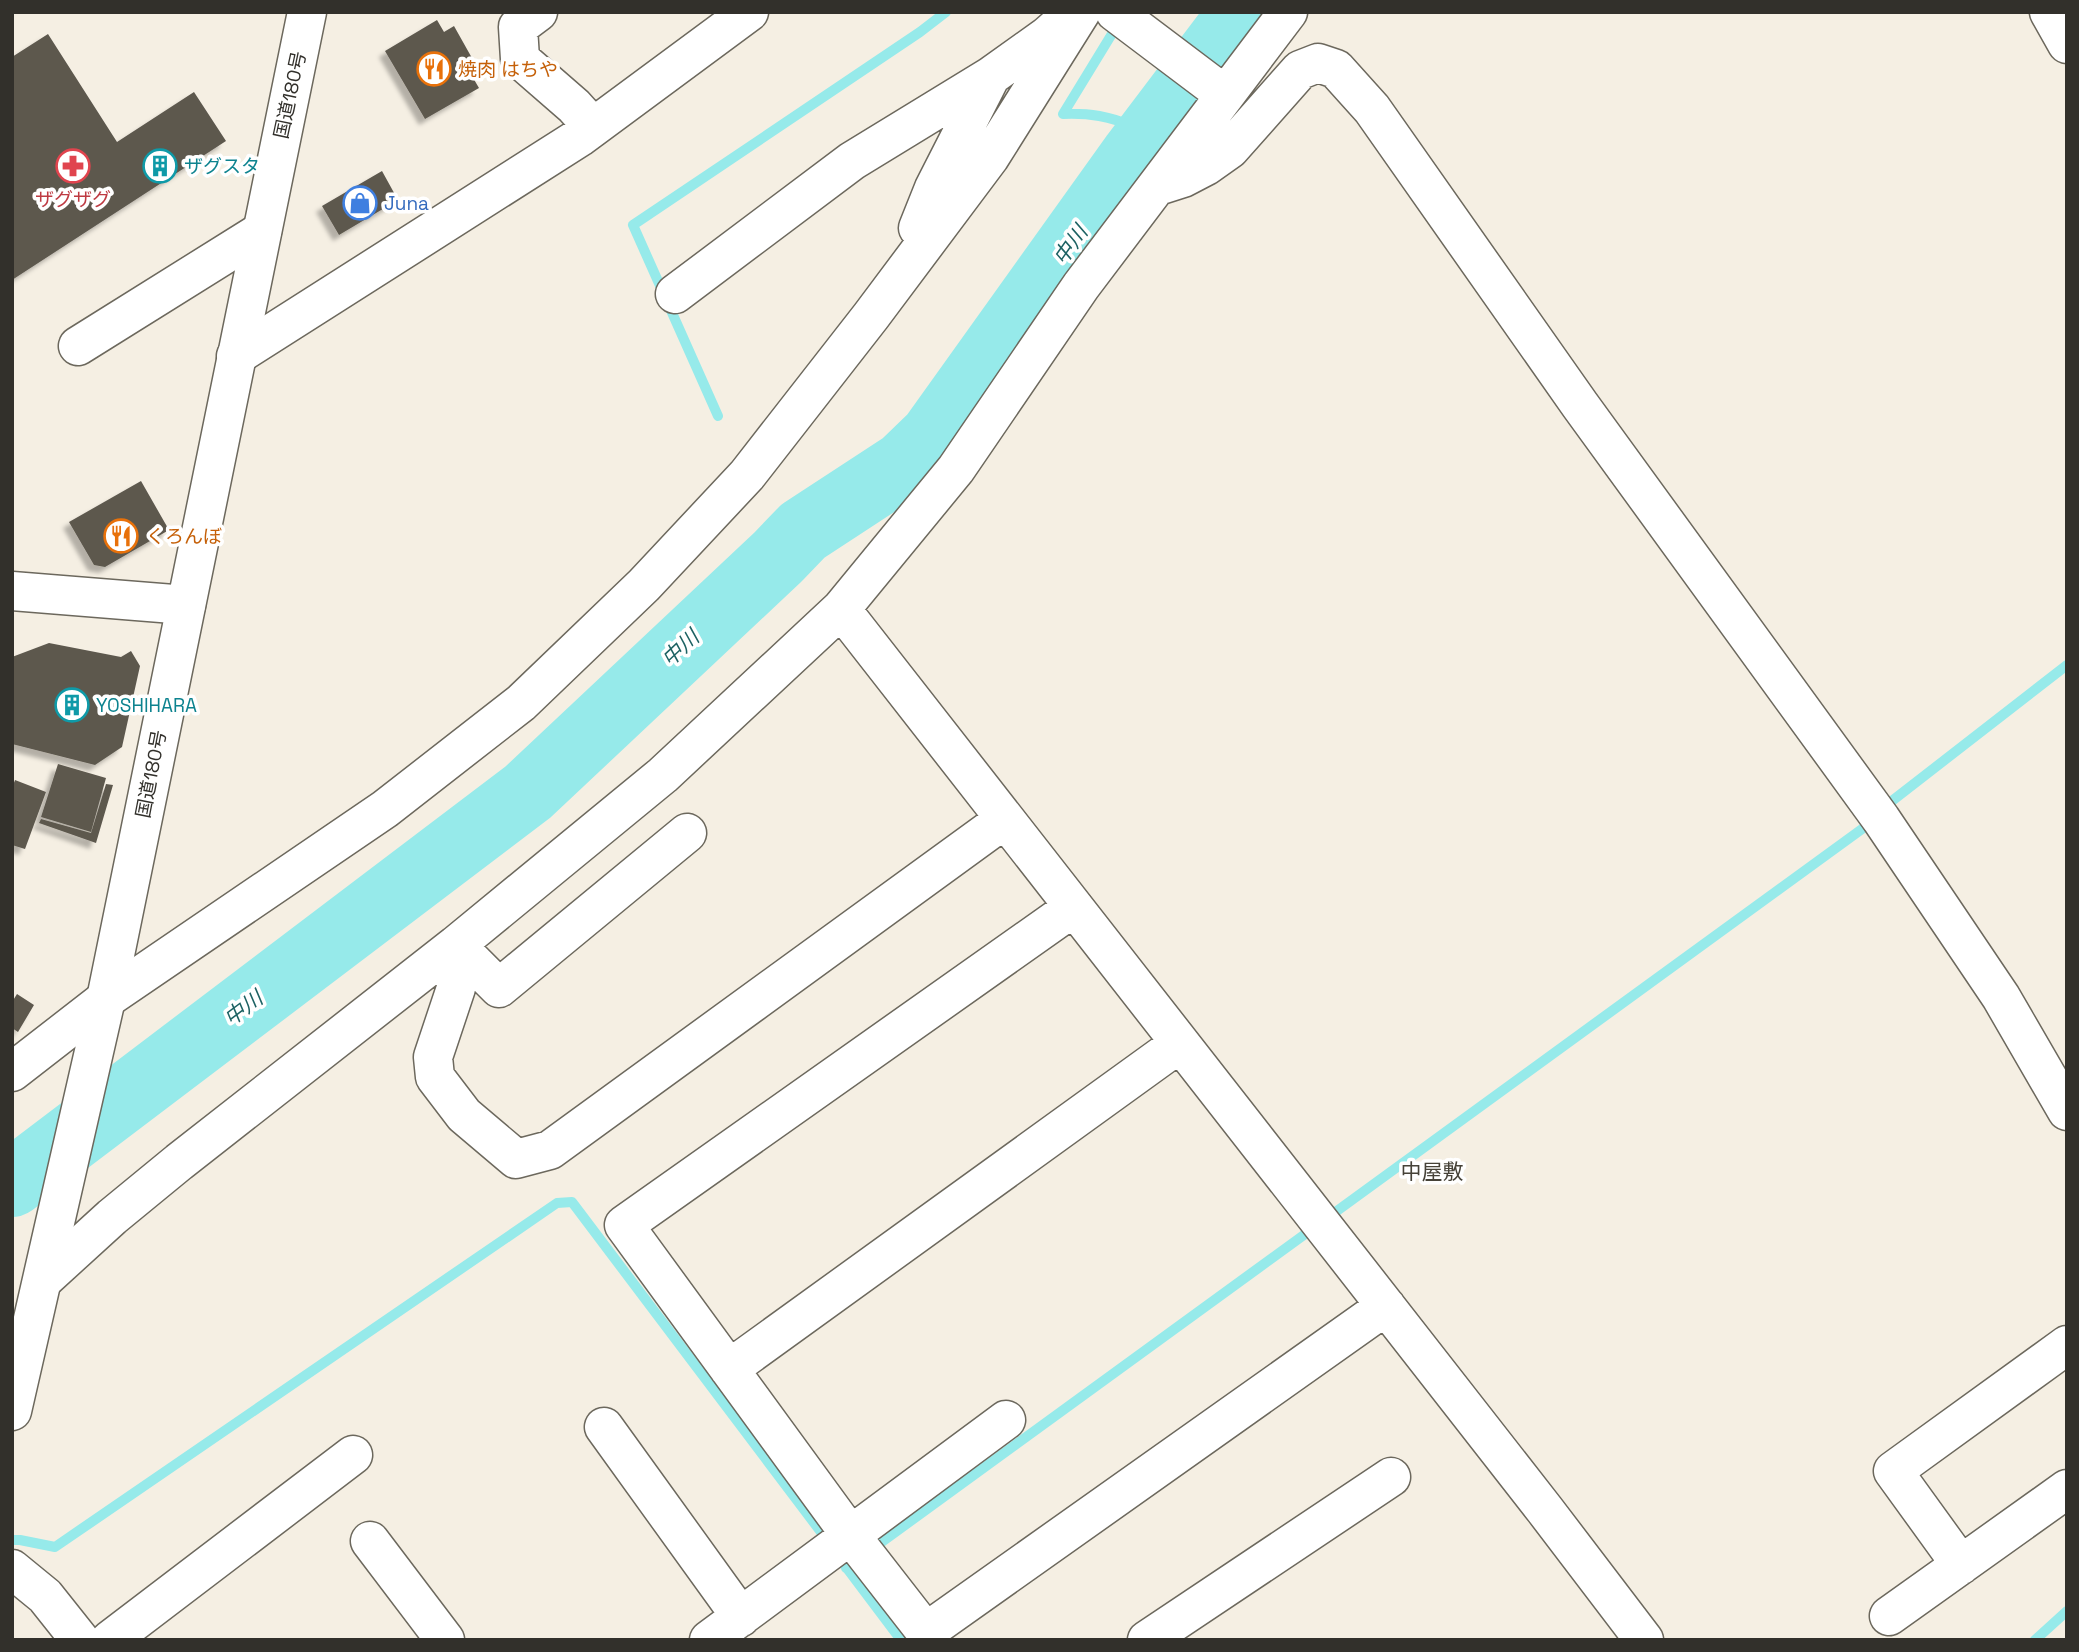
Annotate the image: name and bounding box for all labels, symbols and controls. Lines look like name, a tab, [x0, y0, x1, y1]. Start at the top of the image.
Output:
street label: 国道180号	[269, 49, 311, 141]
restaurant icon: 焼肉 はちや	[415, 50, 453, 88]
place label: 焼肉 はちや	[458, 57, 558, 82]
pharmacy icon: ザグザグ	[54, 147, 92, 185]
building icon: ザグスタ	[141, 147, 179, 185]
place label: ザグスタ	[184, 154, 260, 179]
shop icon: Juna	[341, 184, 379, 222]
place label: ザグザグ	[35, 187, 111, 212]
place label: Juna	[384, 191, 429, 216]
water label: 中川	[1047, 218, 1094, 270]
restaurant icon: くろんぼ	[102, 517, 140, 555]
place label: くろんぼ	[146, 524, 222, 549]
water label: 中川	[655, 622, 706, 672]
building icon: YOSHIHARA	[53, 686, 91, 724]
place label: YOSHIHARA	[96, 693, 197, 718]
street label: 国道180号	[130, 728, 172, 820]
water label: 中川	[218, 983, 269, 1031]
district label: 中屋敷	[1401, 1158, 1464, 1185]

